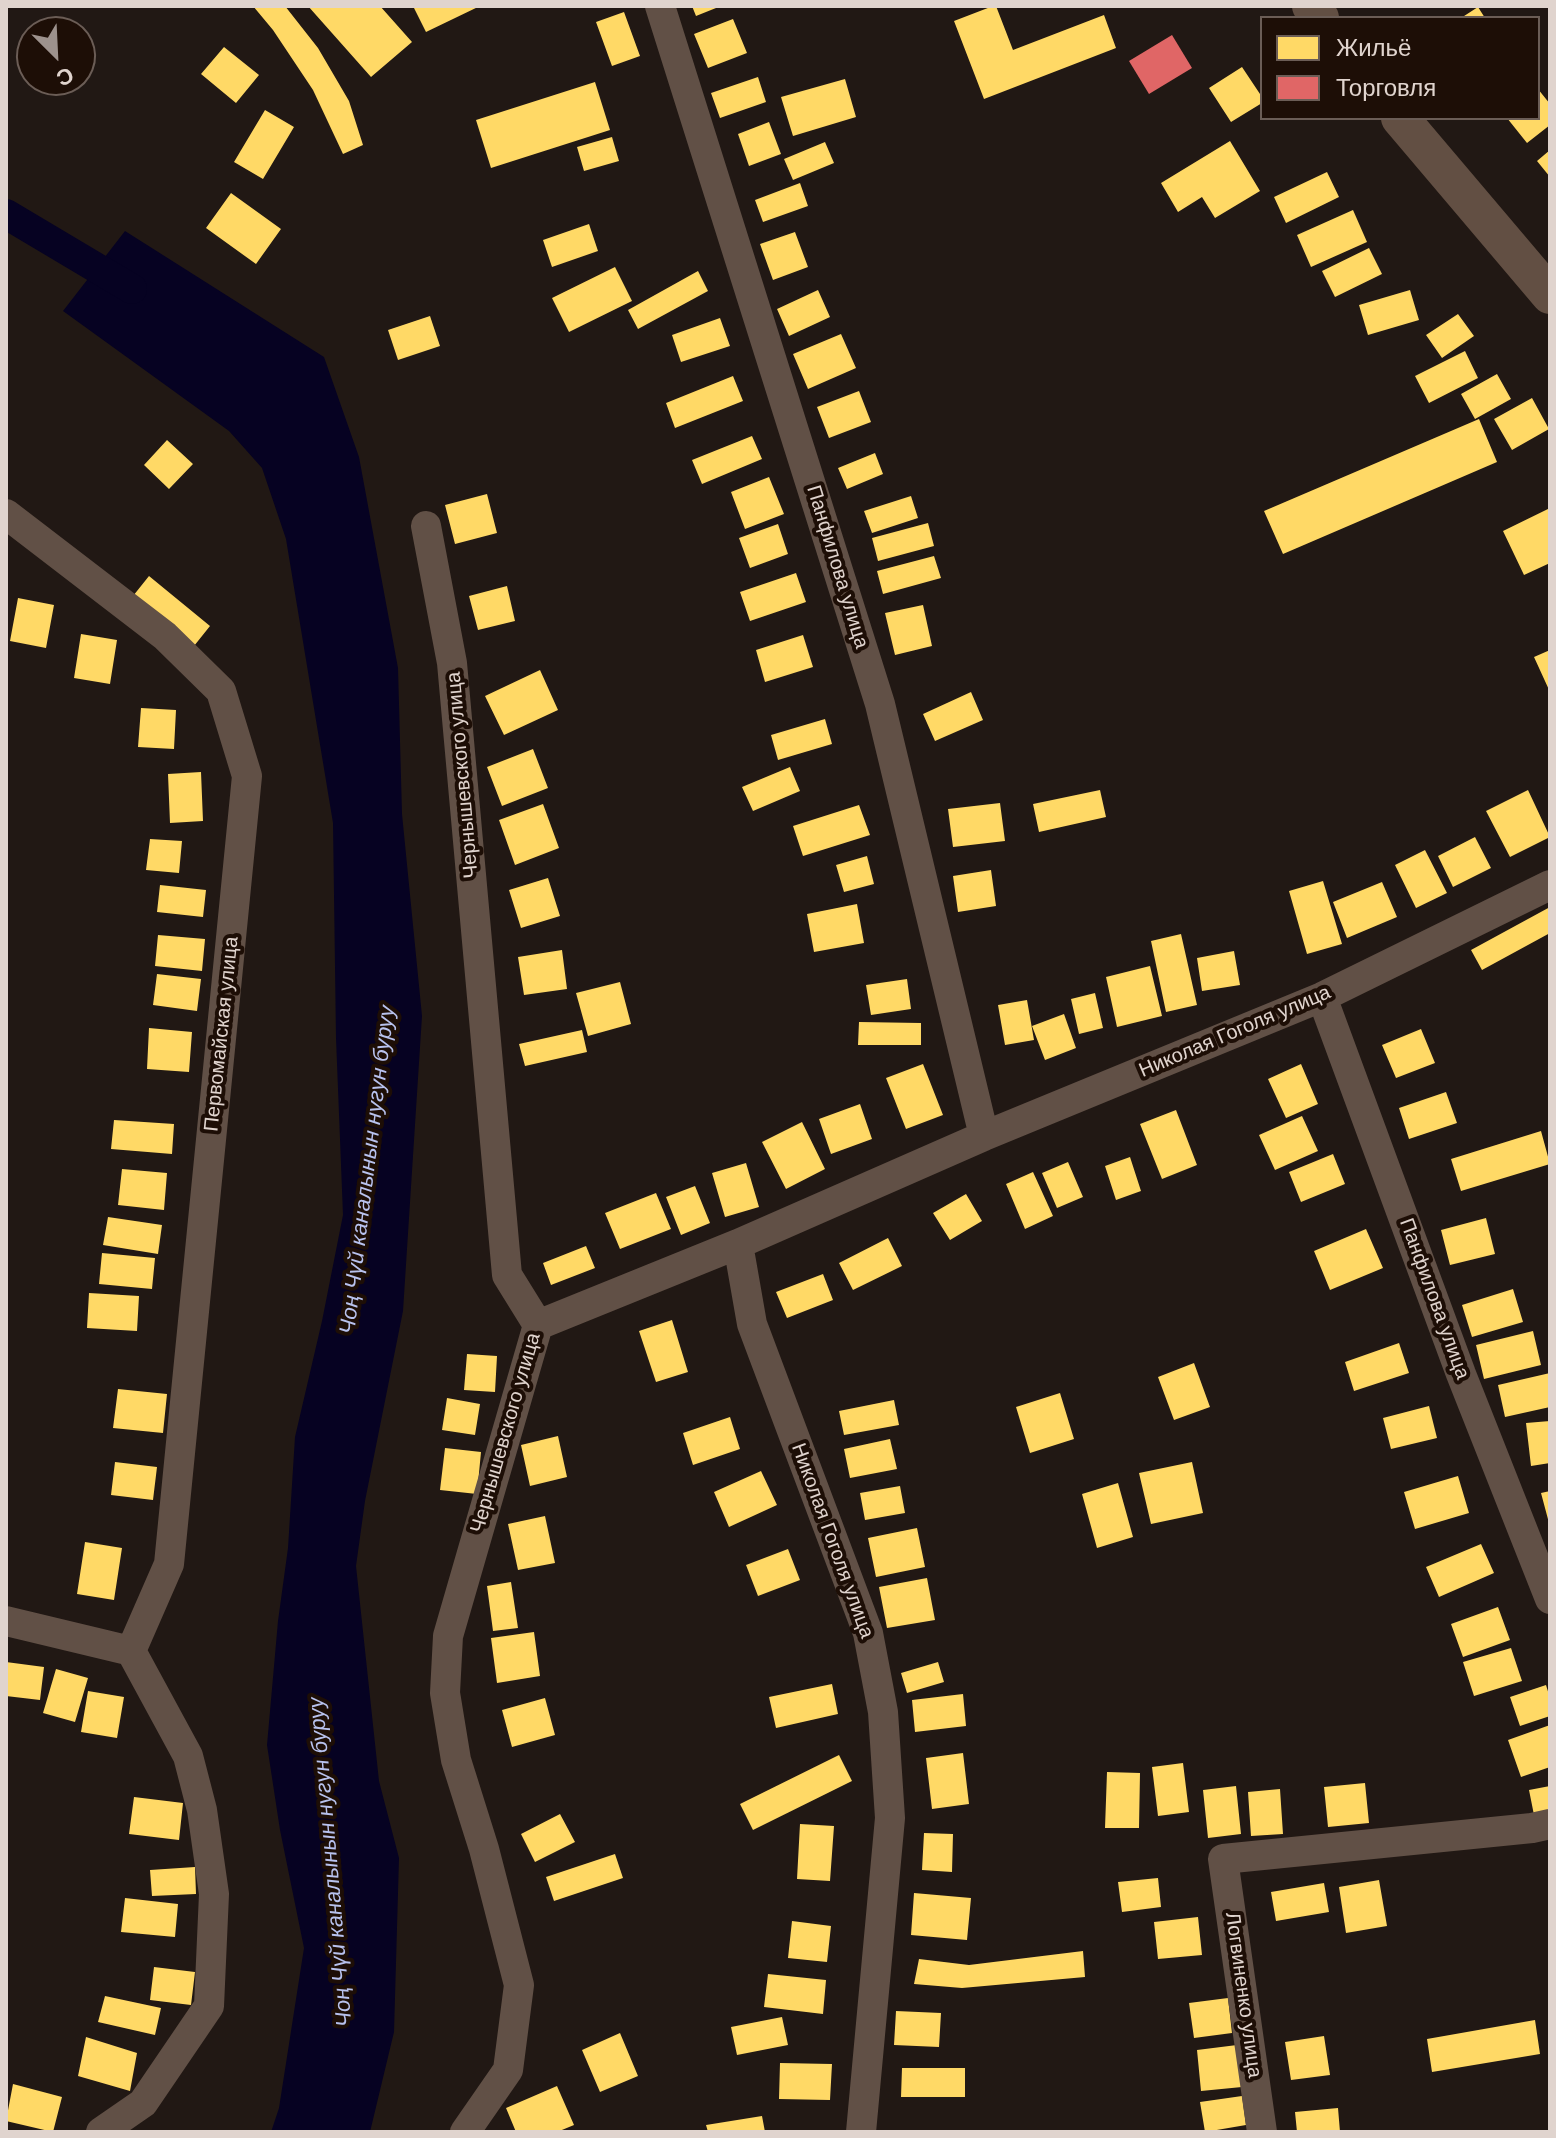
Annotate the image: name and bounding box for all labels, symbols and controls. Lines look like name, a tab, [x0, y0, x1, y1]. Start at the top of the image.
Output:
north arrow	[16, 16, 96, 96]
legend	[1260, 16, 1540, 120]
text: Жильё	[1336, 34, 1411, 61]
text: С	[53, 62, 78, 91]
text: Торговля	[1336, 74, 1436, 101]
street label: Панфилова улица	[801, 483, 873, 651]
street label: Чернышевского улица	[442, 671, 484, 879]
street label: Первомайская улица	[200, 935, 244, 1133]
street label: Николая Гоголя улица	[1136, 981, 1334, 1083]
water label: Чоң Чүй каналынын нугун буруу	[335, 1004, 401, 1336]
street label: Панфилова улица	[1394, 1215, 1474, 1383]
street label: Чернышевского улица	[466, 1330, 546, 1536]
street label: Николая Гоголя улица	[786, 1440, 878, 1642]
water label: Чоң Чүй каналынын нугун буруу	[303, 1696, 359, 2028]
street label: Логвиненко улица	[1219, 1911, 1267, 2079]

